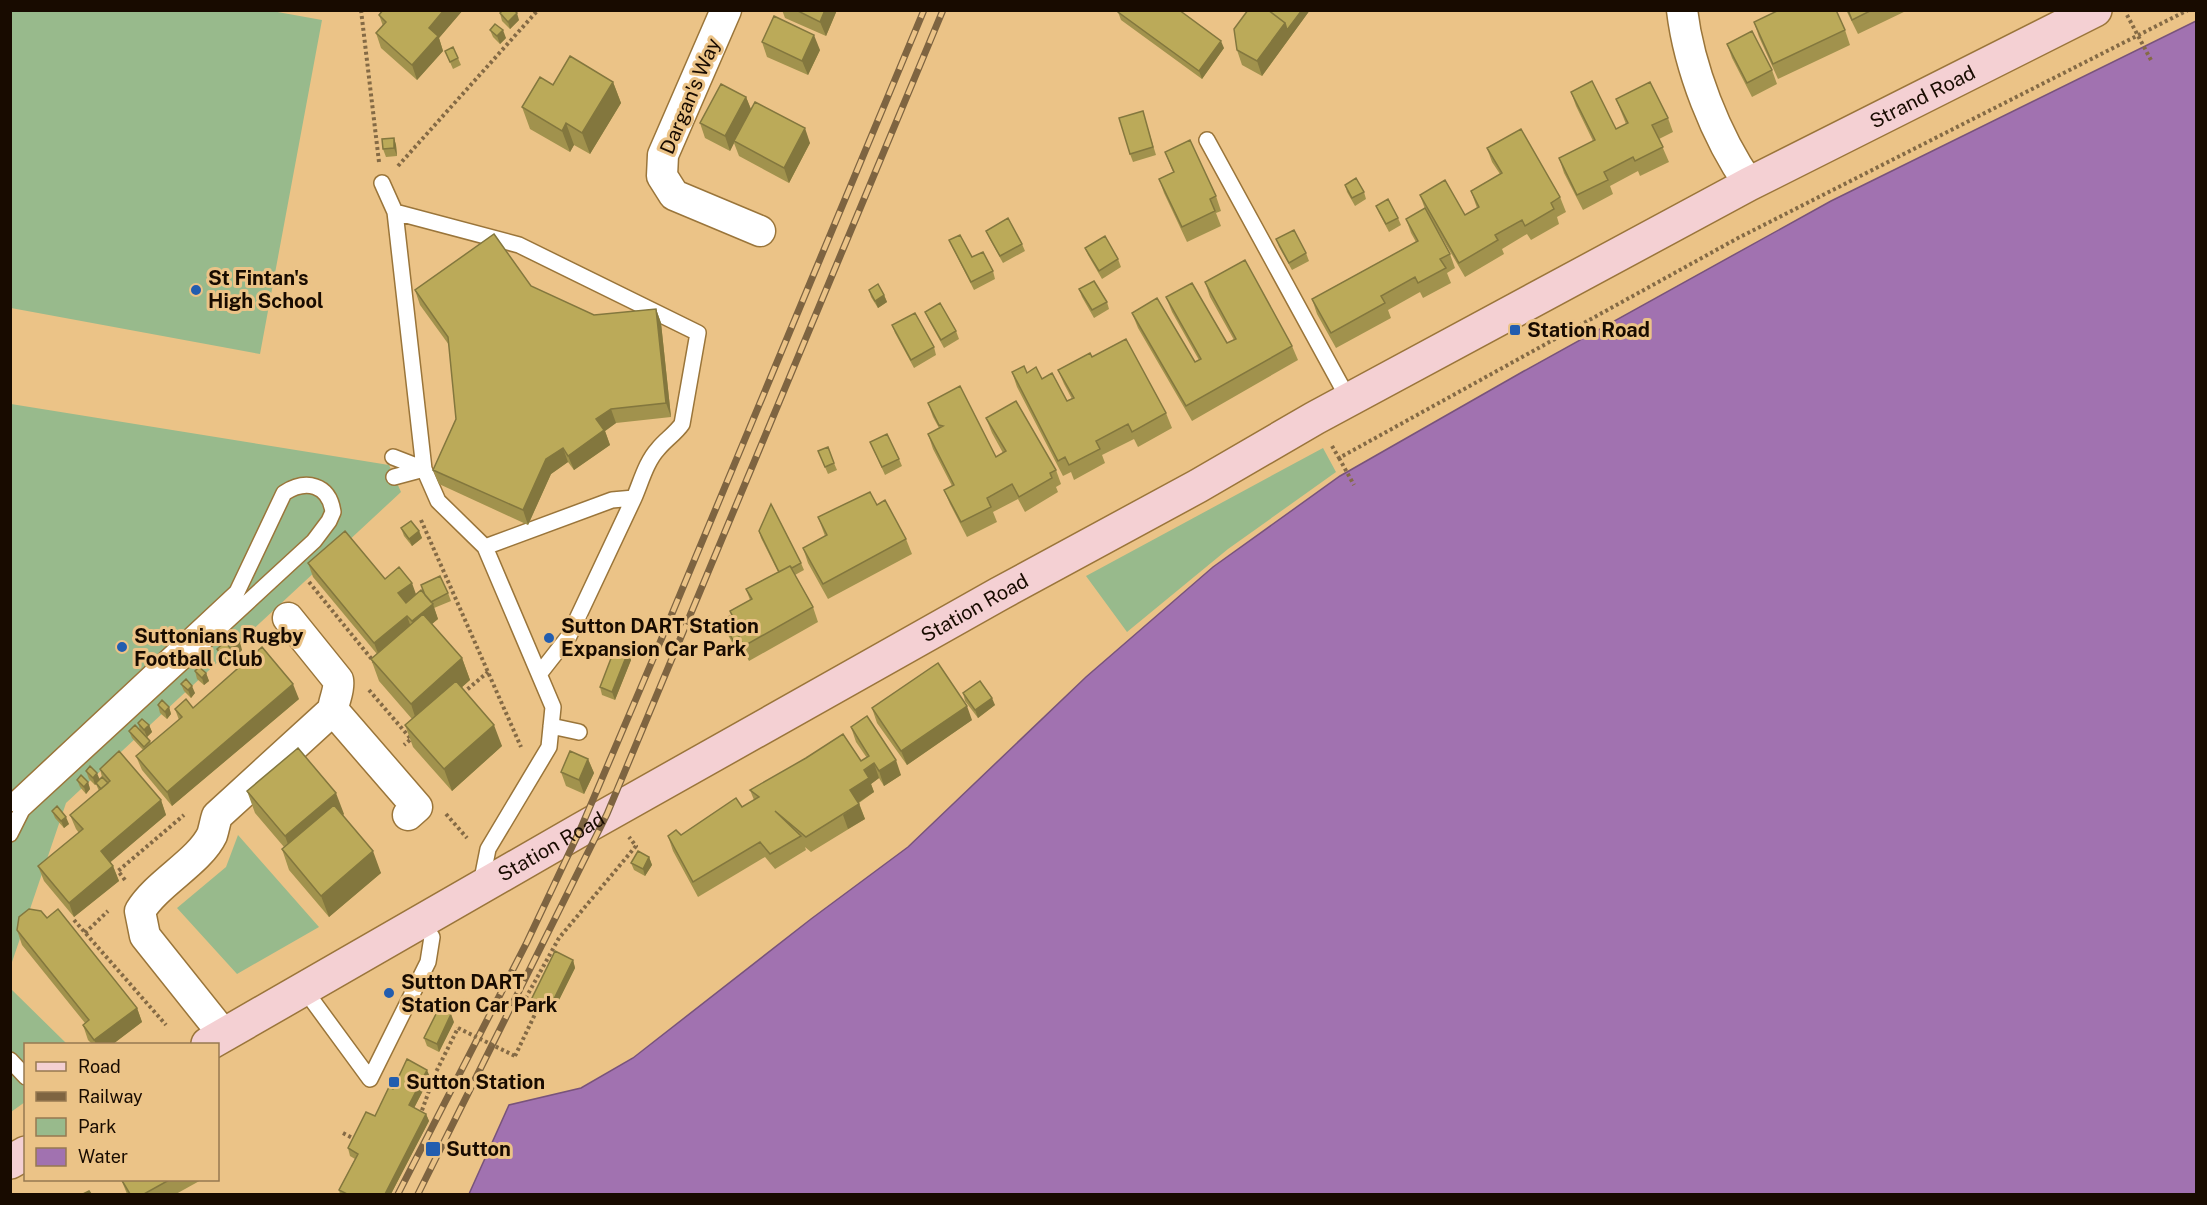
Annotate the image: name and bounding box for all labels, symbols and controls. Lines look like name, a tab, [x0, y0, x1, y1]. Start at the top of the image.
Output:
street label: Dargan's Way	[655, 34, 725, 158]
street label: Strand Road	[1866, 60, 1979, 133]
place label: St Fintan's High School	[208, 266, 324, 313]
marker: St Fintan's High School	[189, 283, 203, 297]
place label: Station Road	[1527, 318, 1650, 342]
marker: Station Road	[1508, 323, 1522, 337]
street label: Station Road	[917, 568, 1032, 647]
place label: Sutton DART Station Expansion Car Park	[561, 614, 759, 661]
place label: Suttonians Rugby Football Club	[134, 624, 303, 671]
marker: Sutton DART Station Expansion Car Park	[542, 631, 556, 645]
marker: Suttonians Rugby Football Club	[115, 640, 129, 654]
street label: Station Road	[494, 807, 609, 887]
place label: Sutton DART Station Car Park	[401, 970, 558, 1017]
marker: Sutton DART Station Car Park	[382, 986, 396, 1000]
legend	[24, 1043, 219, 1181]
text: Road	[78, 1056, 121, 1077]
place label: Sutton Station	[406, 1070, 545, 1094]
marker: Sutton Station	[387, 1075, 401, 1089]
text: Railway	[78, 1086, 143, 1107]
text: Park	[78, 1116, 116, 1137]
place label: Sutton	[446, 1137, 511, 1161]
marker: Sutton	[424, 1140, 442, 1158]
text: Water	[78, 1146, 128, 1167]

